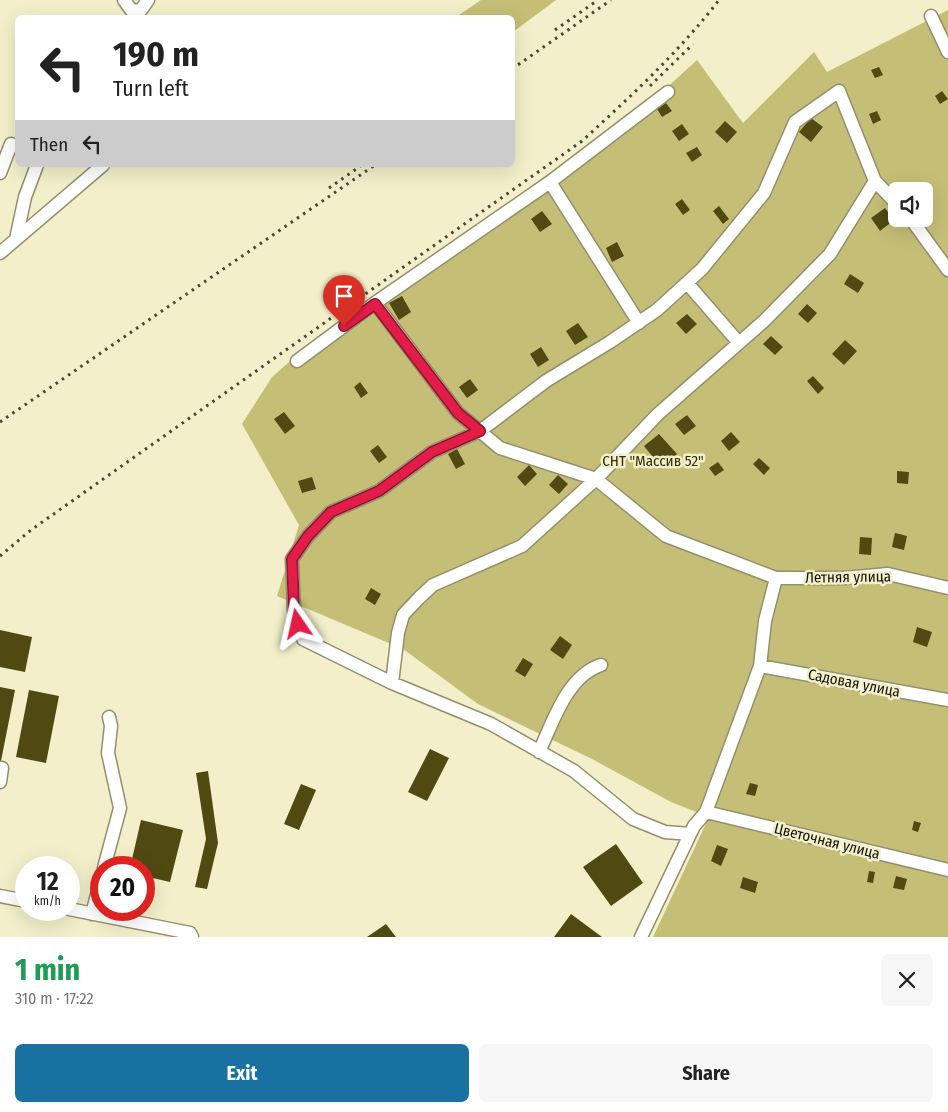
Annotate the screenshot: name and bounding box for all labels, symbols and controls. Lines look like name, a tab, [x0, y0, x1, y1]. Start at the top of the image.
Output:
text: 190 m	[113, 33, 199, 75]
icon: left	[30, 35, 95, 100]
text: Turn left	[113, 75, 189, 102]
icon: left	[78, 130, 106, 158]
text: Then	[30, 133, 68, 156]
map controls	[888, 182, 933, 227]
button: sound	[888, 182, 933, 227]
pin	[323, 275, 365, 326]
icon: arrive	[330, 282, 358, 310]
park label: СНТ "Массив 52"	[602, 452, 704, 470]
street label: Летняя улица	[805, 567, 891, 587]
position arrow	[271, 597, 323, 649]
street label: Садовая улица	[806, 665, 902, 701]
street label: Цветочная улица	[772, 819, 882, 863]
speed limit sign: 20	[90, 856, 155, 921]
text: 12	[36, 867, 59, 897]
text: km/h	[34, 894, 61, 908]
text: 1 min	[15, 952, 80, 988]
button: close	[881, 954, 933, 1006]
text: 310 m · 17:22	[15, 989, 94, 1008]
button: Exit	[15, 1044, 469, 1102]
button: Share	[479, 1044, 933, 1102]

